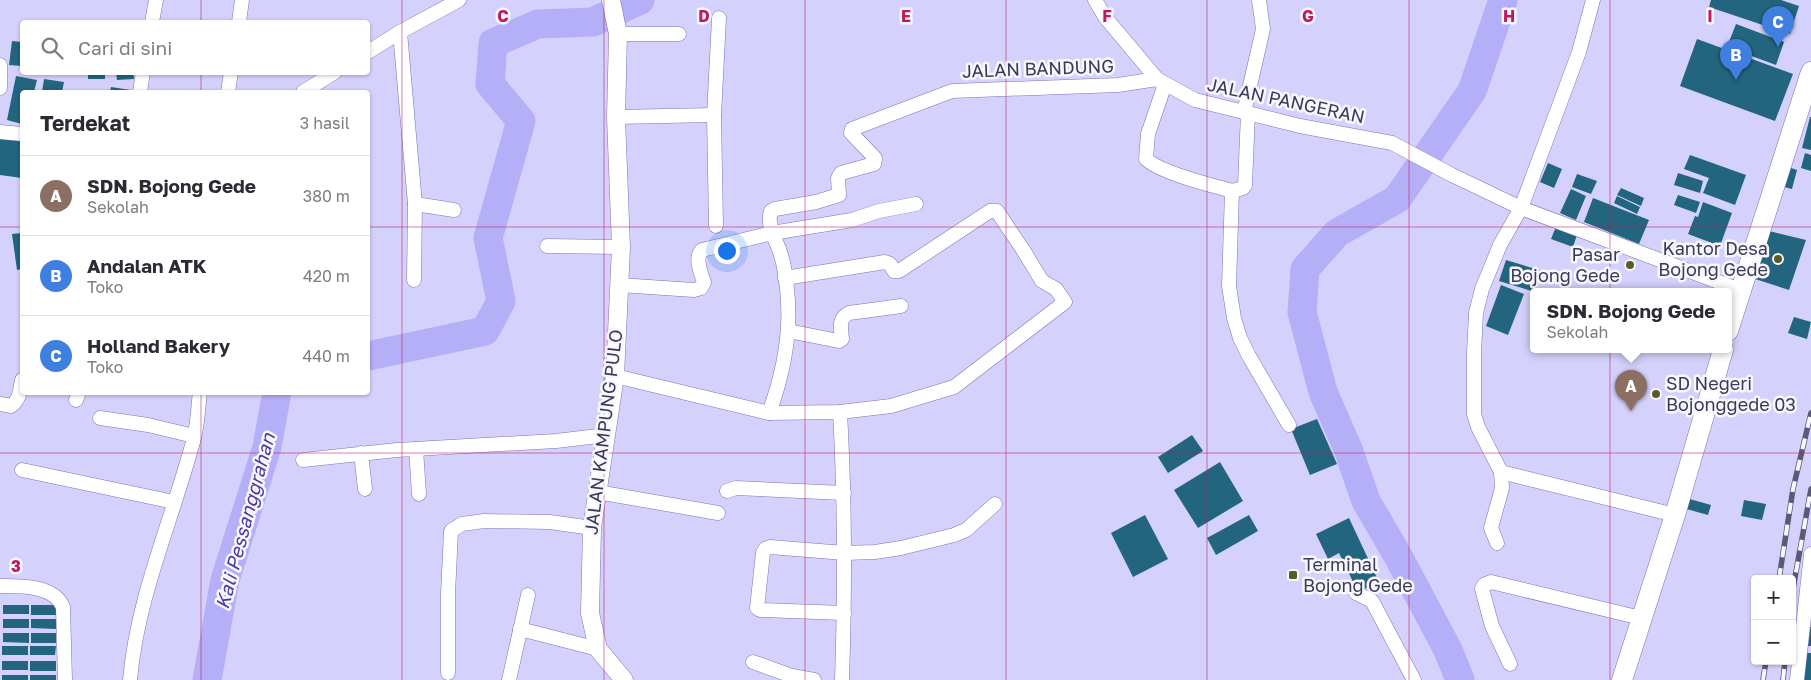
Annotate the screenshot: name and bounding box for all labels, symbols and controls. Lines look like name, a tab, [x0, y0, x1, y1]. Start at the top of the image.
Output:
text: C	[497, 6, 509, 26]
text: D	[698, 6, 710, 26]
text: E	[901, 6, 911, 26]
text: F	[1102, 6, 1112, 26]
text: G	[1302, 6, 1314, 26]
text: H	[1503, 6, 1515, 26]
text: I	[1707, 6, 1713, 26]
pin: C	[1762, 6, 1794, 47]
search box	[20, 20, 370, 75]
icon: search	[38, 34, 66, 62]
text: Cari di sini	[78, 36, 172, 59]
pin: B	[1720, 39, 1752, 80]
street label: JALAN BANDUNG	[962, 54, 1114, 82]
street label: JALAN PANGERAN	[1206, 73, 1367, 127]
text: Terdekat	[40, 110, 130, 136]
text: 3 hasil	[300, 113, 350, 133]
text: SDN. Bojong Gede	[87, 174, 256, 197]
text: A	[50, 186, 62, 206]
text: 380 m	[303, 186, 350, 206]
text: Sekolah	[87, 197, 149, 217]
place label: Kantor Desa Bojong Gede	[1658, 237, 1768, 280]
your location	[714, 238, 740, 264]
place label: Pasar Bojong Gede	[1510, 243, 1620, 286]
marker: Kantor Desa Bojong Gede	[1772, 253, 1784, 265]
text: Andalan ATK	[87, 254, 207, 277]
marker: Pasar Bojong Gede	[1624, 259, 1636, 271]
text: B	[50, 266, 62, 286]
text: 420 m	[303, 266, 350, 286]
text: Toko	[87, 277, 123, 297]
popup	[1530, 288, 1732, 353]
text: SDN. Bojong Gede	[1547, 299, 1716, 322]
text: Sekolah	[1547, 322, 1608, 342]
street label: JALAN KAMPUNG PULO	[580, 328, 627, 536]
text: Holland Bakery	[87, 334, 230, 357]
text: C	[50, 346, 62, 366]
text: 440 m	[302, 346, 350, 366]
text: Toko	[87, 357, 123, 377]
pin: A	[1615, 370, 1647, 411]
place label: SD Negeri Bojonggede 03	[1666, 372, 1796, 415]
marker: SD Negeri Bojonggede 03	[1650, 388, 1662, 400]
water label: Kali Pessanggrahan	[210, 429, 279, 611]
place label: Terminal Bojong Gede	[1303, 553, 1413, 596]
text: 3	[11, 556, 21, 576]
marker: Terminal Bojong Gede	[1287, 569, 1299, 581]
map controls	[1751, 575, 1796, 665]
button: +	[1751, 575, 1796, 620]
button: −	[1751, 620, 1796, 665]

